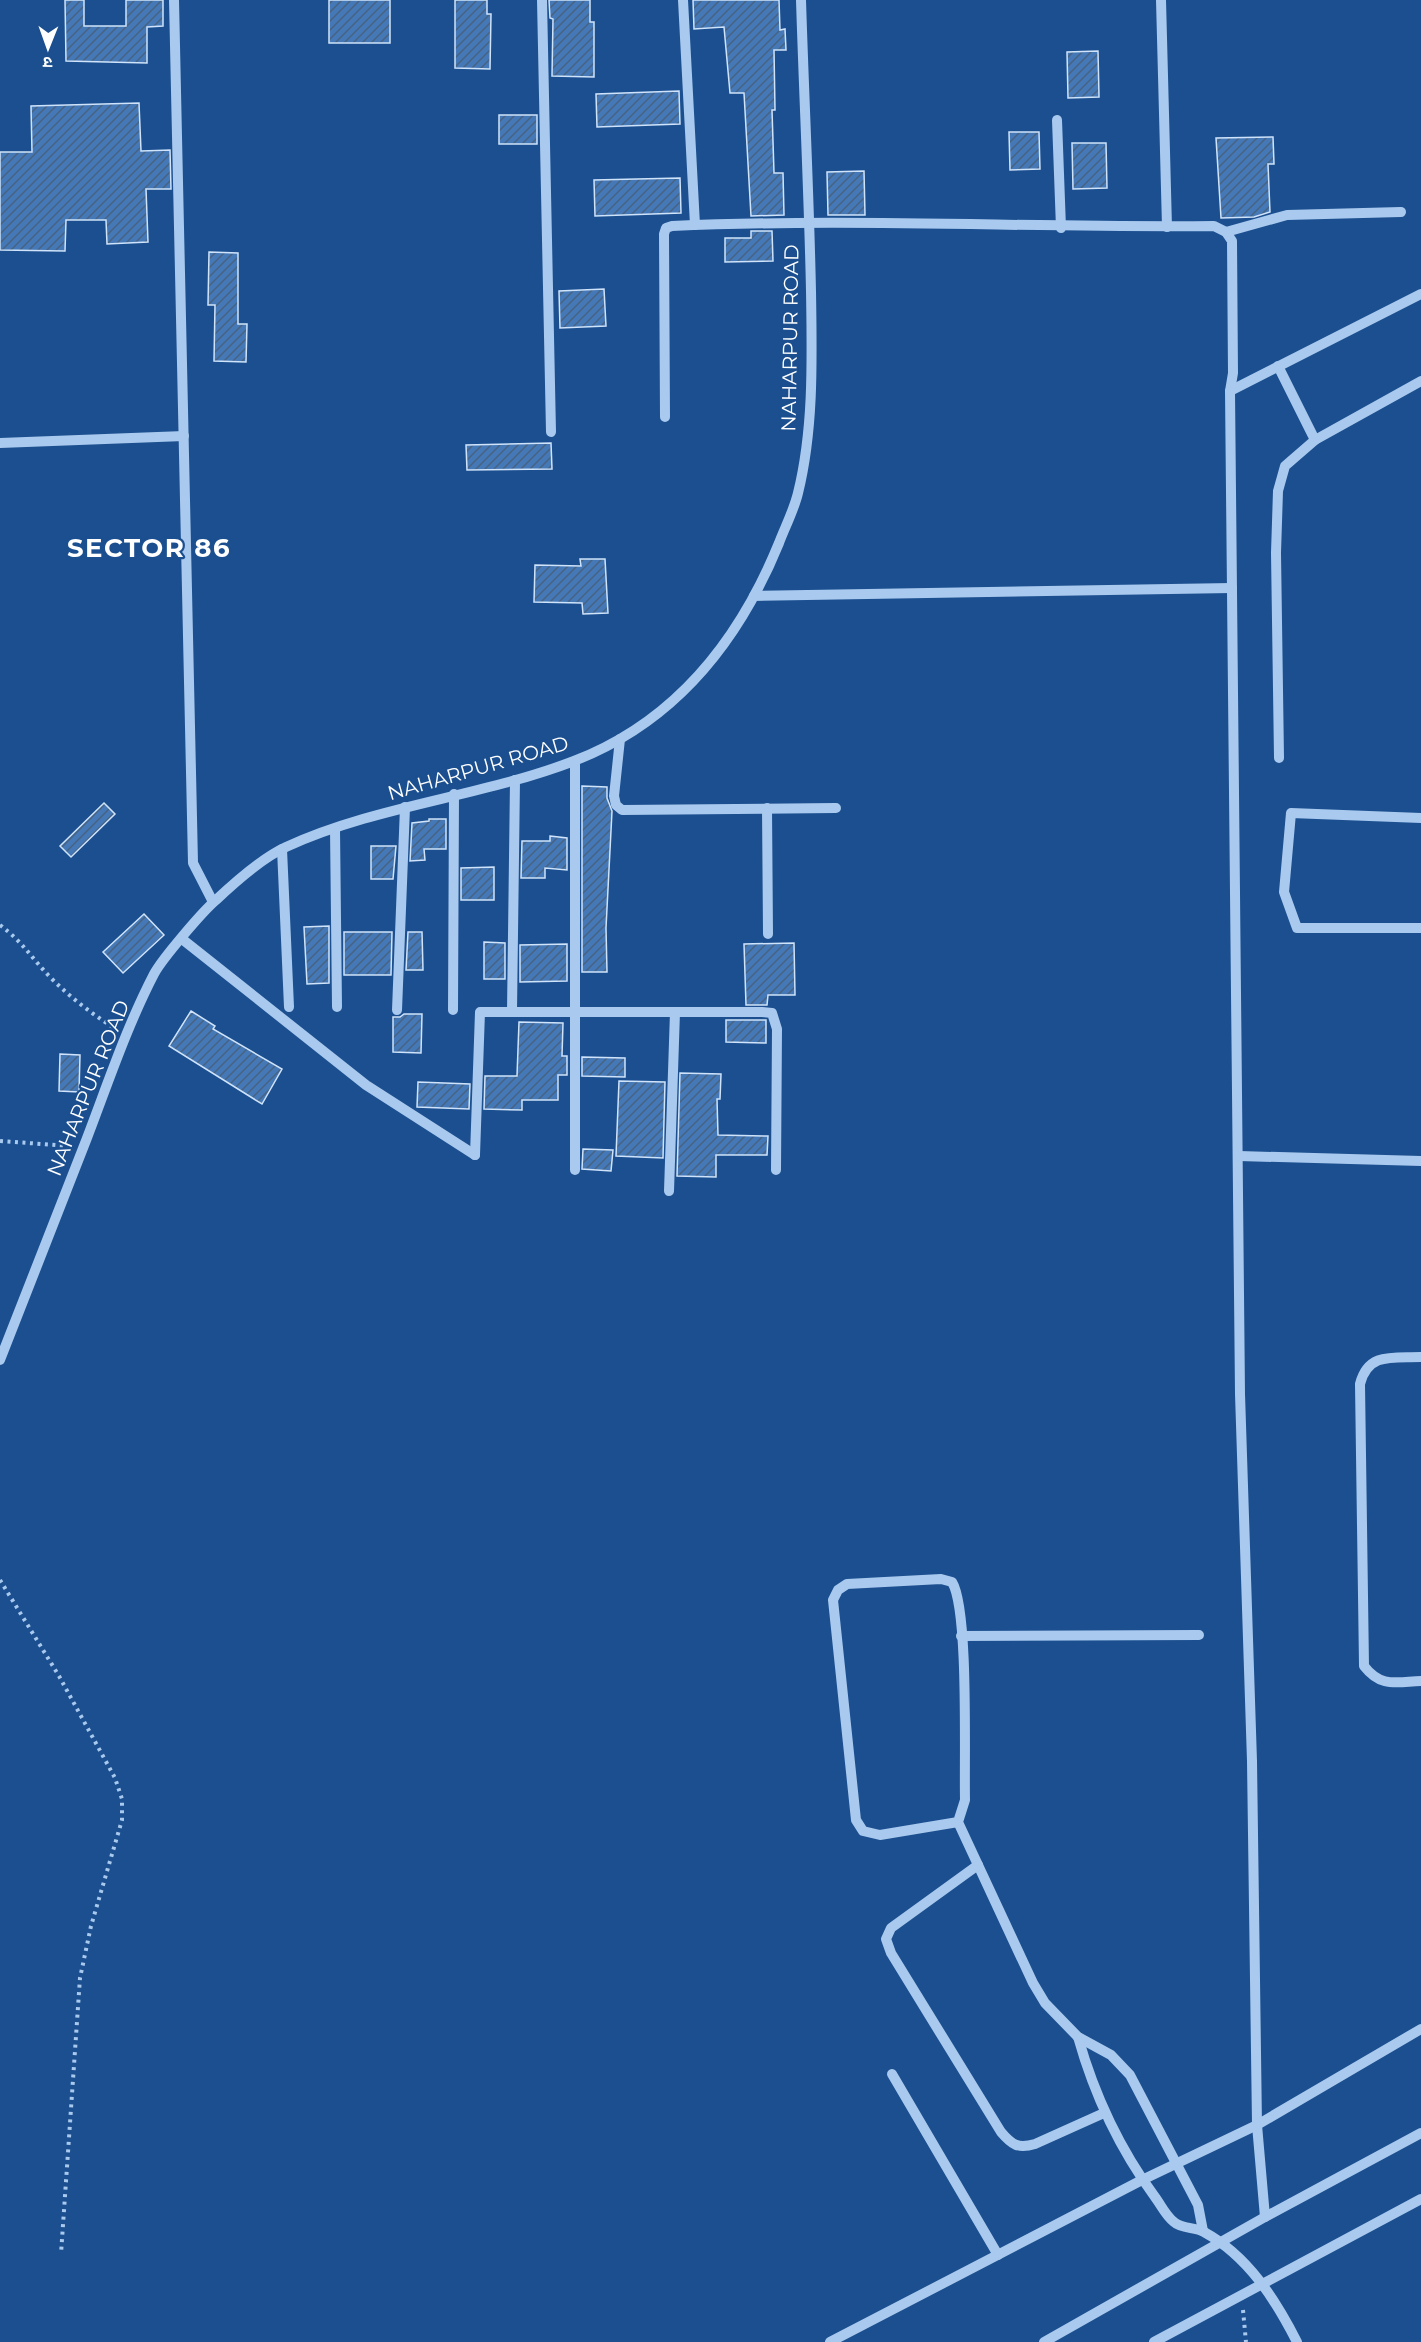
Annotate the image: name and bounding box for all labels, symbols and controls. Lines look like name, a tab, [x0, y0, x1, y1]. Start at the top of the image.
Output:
north arrow	[18, 18, 78, 78]
text: उ	[42, 53, 53, 72]
street label: NAHARPUR ROAD	[776, 244, 804, 432]
district label: SECTOR 86	[67, 532, 231, 564]
street label: NAHARPUR ROAD	[385, 731, 571, 805]
street label: NAHARPUR ROAD	[42, 997, 134, 1179]

